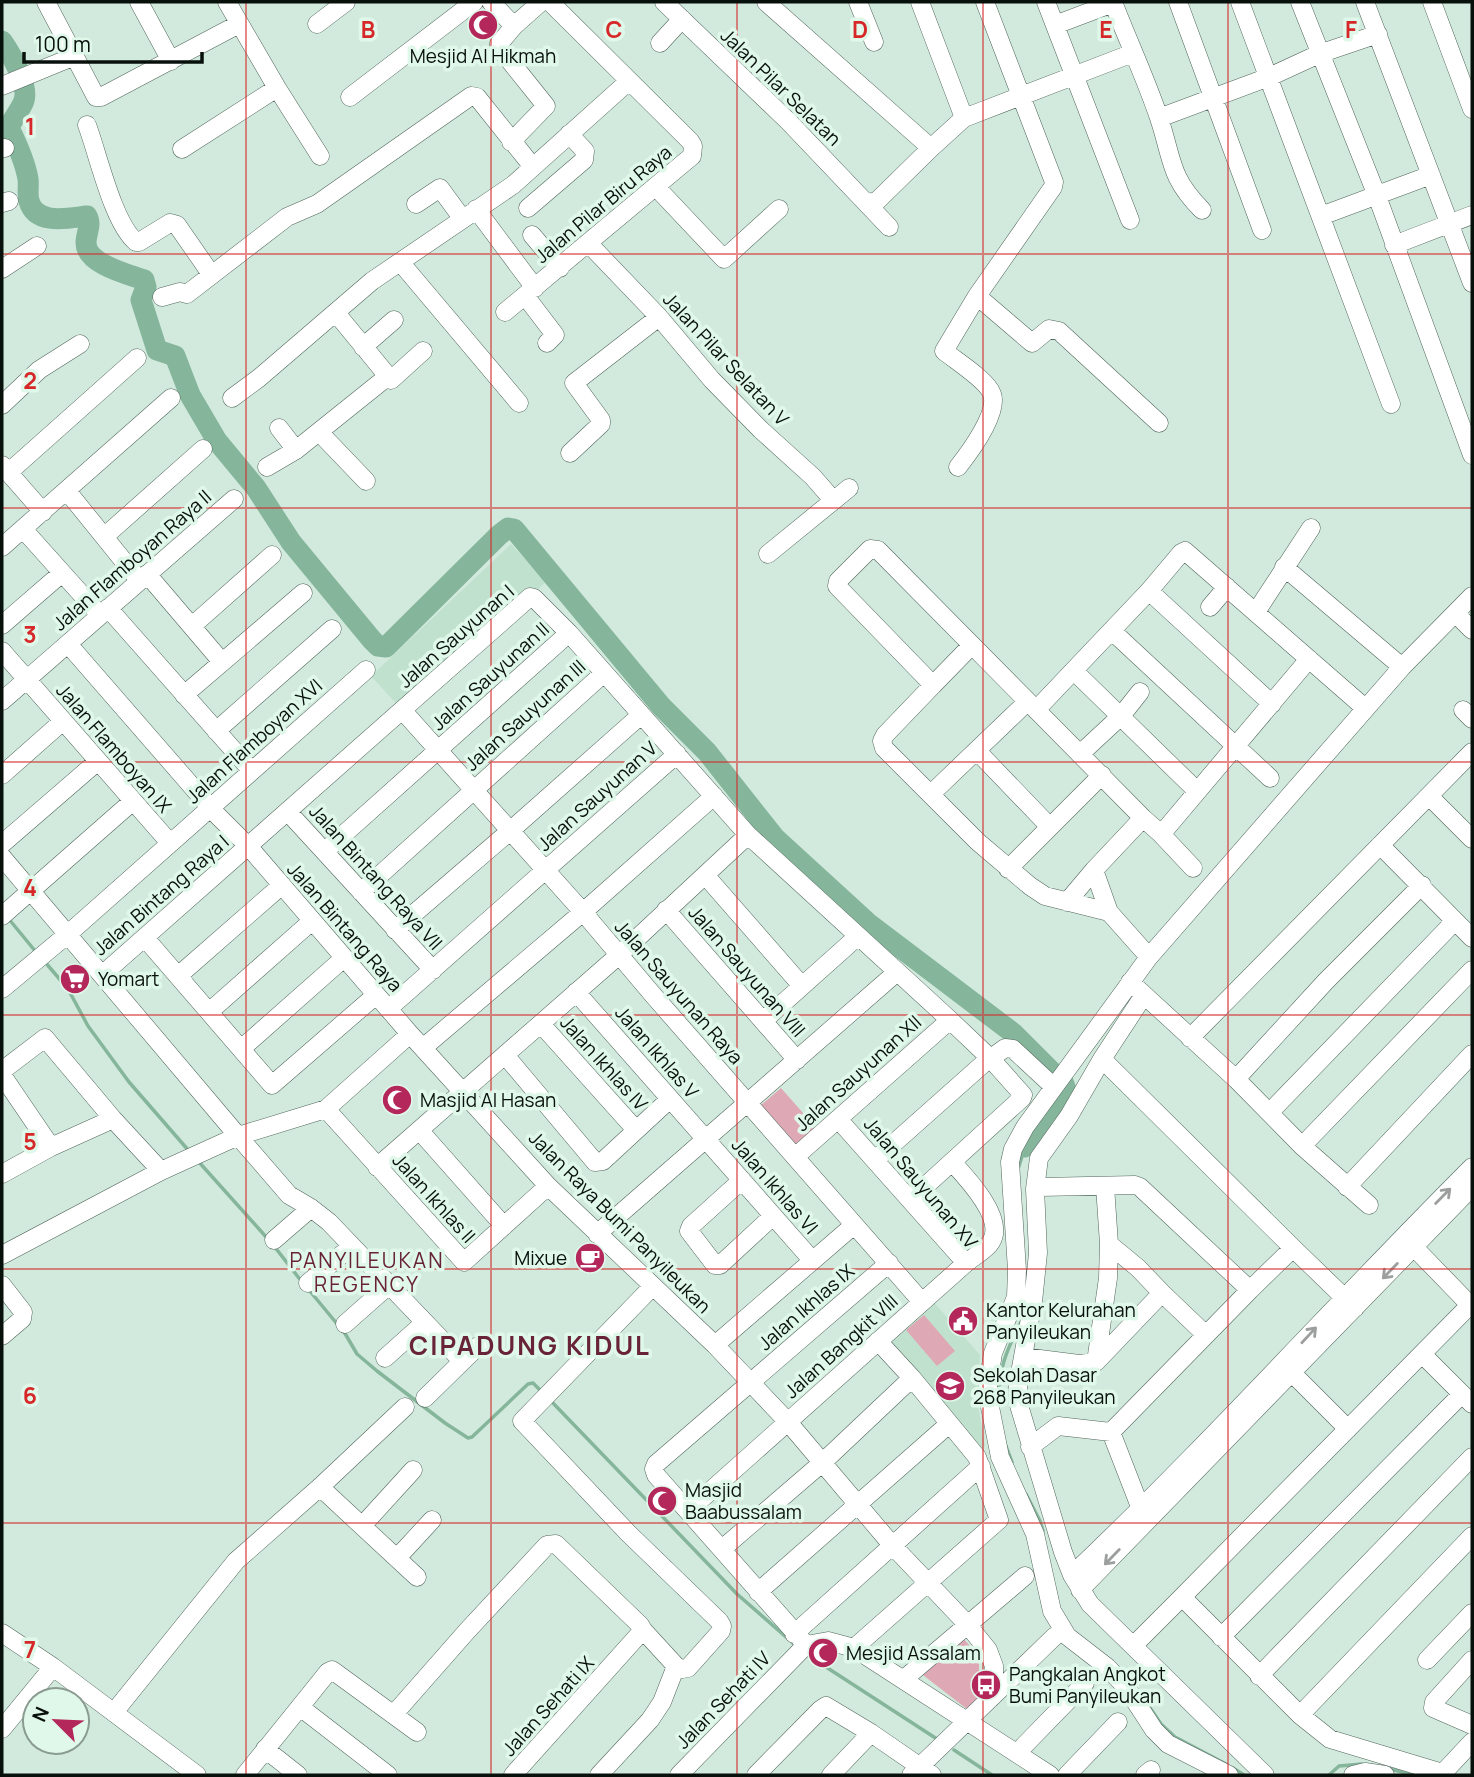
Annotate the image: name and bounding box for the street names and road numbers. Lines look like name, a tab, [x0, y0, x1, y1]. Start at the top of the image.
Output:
street label: Jalan Pilar Selatan	[715, 23, 847, 151]
street label: Jalan Pilar Biru Raya	[529, 139, 677, 269]
street label: Jalan Pilar Selatan V	[657, 287, 795, 432]
street label: Jalan Flamboyan Raya II	[47, 484, 217, 636]
street label: Jalan Sauyunan I	[393, 578, 519, 694]
street label: Jalan Sauyunan II	[426, 616, 554, 736]
street label: Jalan Sauyunan III	[459, 654, 591, 776]
street label: Jalan Flamboyan XVI	[180, 673, 328, 809]
street label: Jalan Flamboyan IX	[51, 678, 178, 819]
street label: Jalan Sauyunan V	[532, 735, 663, 857]
street label: Jalan Bintang Raya VII	[305, 800, 447, 954]
street label: Jalan Bintang Raya I	[88, 829, 234, 961]
street label: Jalan Bintang Raya	[283, 858, 407, 996]
street label: Jalan Sauyunan VIII	[683, 900, 811, 1042]
street label: Jalan Sauyunan Raya	[609, 914, 749, 1070]
street label: Jalan Ikhlas V	[610, 1000, 705, 1104]
street label: Jalan Sauyunan XII	[789, 1009, 927, 1137]
street label: Jalan Ikhlas IV	[554, 1010, 654, 1116]
street label: Jalan Sauyunan XV	[858, 1112, 984, 1255]
street label: Jalan Raya Bumi Panyileukan	[523, 1125, 717, 1319]
street label: Jalan Ikhlas VI	[726, 1132, 824, 1240]
street label: Jalan Ikhlas II	[387, 1148, 481, 1248]
street label: Jalan Ikhlas IX	[752, 1258, 860, 1356]
street label: Jalan Bangkit VIII	[779, 1288, 903, 1404]
street label: Jalan Sehati IV	[670, 1645, 776, 1754]
street label: Jalan Sehati IX	[496, 1650, 600, 1761]

